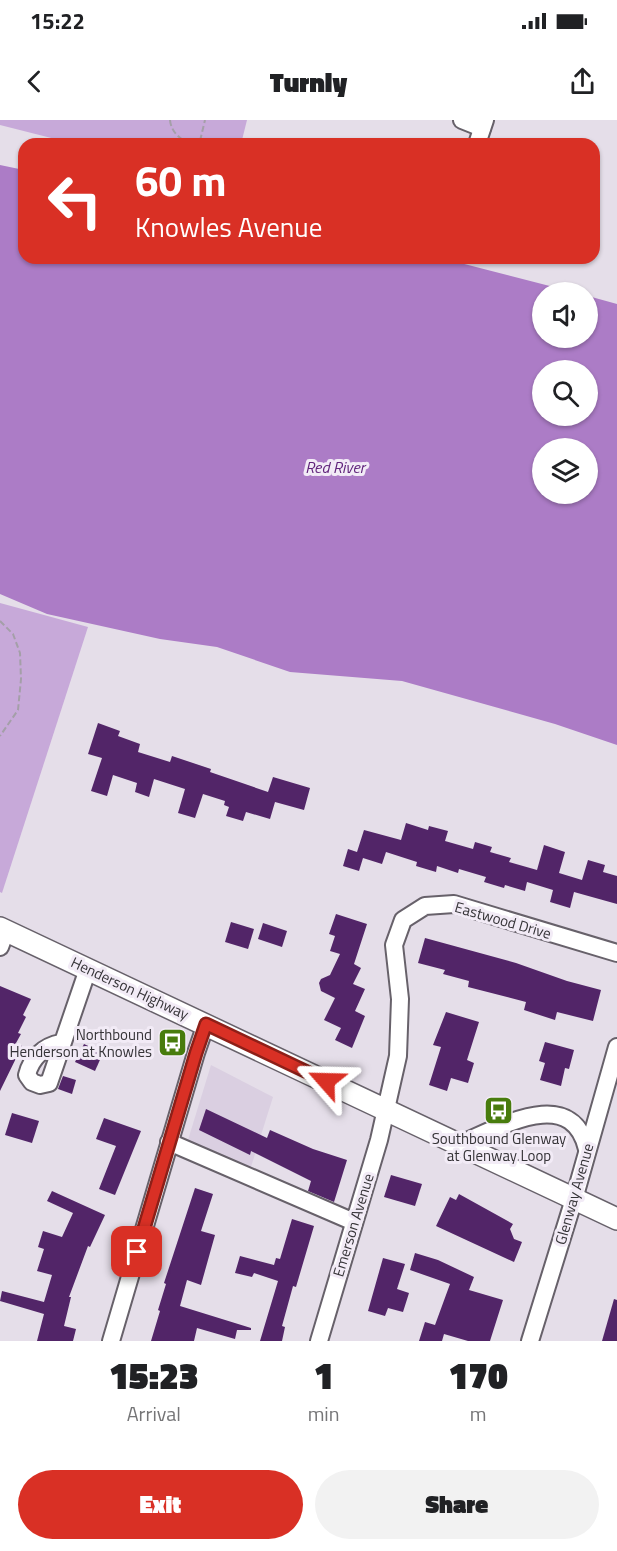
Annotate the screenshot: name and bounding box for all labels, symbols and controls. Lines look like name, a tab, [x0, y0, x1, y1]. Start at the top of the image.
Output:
text: 15:22	[30, 4, 85, 38]
text: Turnly	[270, 61, 347, 102]
icon: back	[18, 65, 51, 98]
icon: share	[566, 65, 599, 98]
text: 60 m	[135, 148, 227, 212]
icon: left	[36, 162, 114, 240]
text: Knowles Avenue	[135, 206, 322, 247]
map controls	[532, 282, 598, 504]
button: sound	[532, 282, 598, 348]
button: search	[532, 360, 598, 426]
button: layers	[532, 438, 598, 504]
water label: Red River	[305, 455, 367, 479]
street label: Eastwood Drive	[452, 895, 554, 945]
street label: Henderson Highway	[67, 951, 193, 1025]
place label: Northbound Henderson at Knowles	[9, 1023, 152, 1063]
bus stop icon: Northbound Henderson at Knowles	[157, 1027, 189, 1059]
position arrow	[294, 1049, 358, 1113]
bus stop icon: Southbound Glenway at Glenway Loop	[483, 1095, 515, 1127]
place label: Southbound Glenway at Glenway Loop	[432, 1127, 566, 1167]
street label: Glenway Avenue	[549, 1141, 599, 1247]
street label: Emerson Avenue	[326, 1171, 380, 1279]
pin	[111, 1226, 162, 1277]
icon: arrive	[120, 1235, 153, 1268]
text: 15:23	[109, 1348, 199, 1403]
text: 1	[314, 1348, 333, 1403]
text: 170	[449, 1348, 508, 1403]
text: Arrival	[127, 1398, 181, 1429]
text: min	[308, 1398, 339, 1429]
text: m	[470, 1398, 487, 1429]
button: Exit	[18, 1470, 303, 1539]
button: Share	[315, 1470, 599, 1539]

